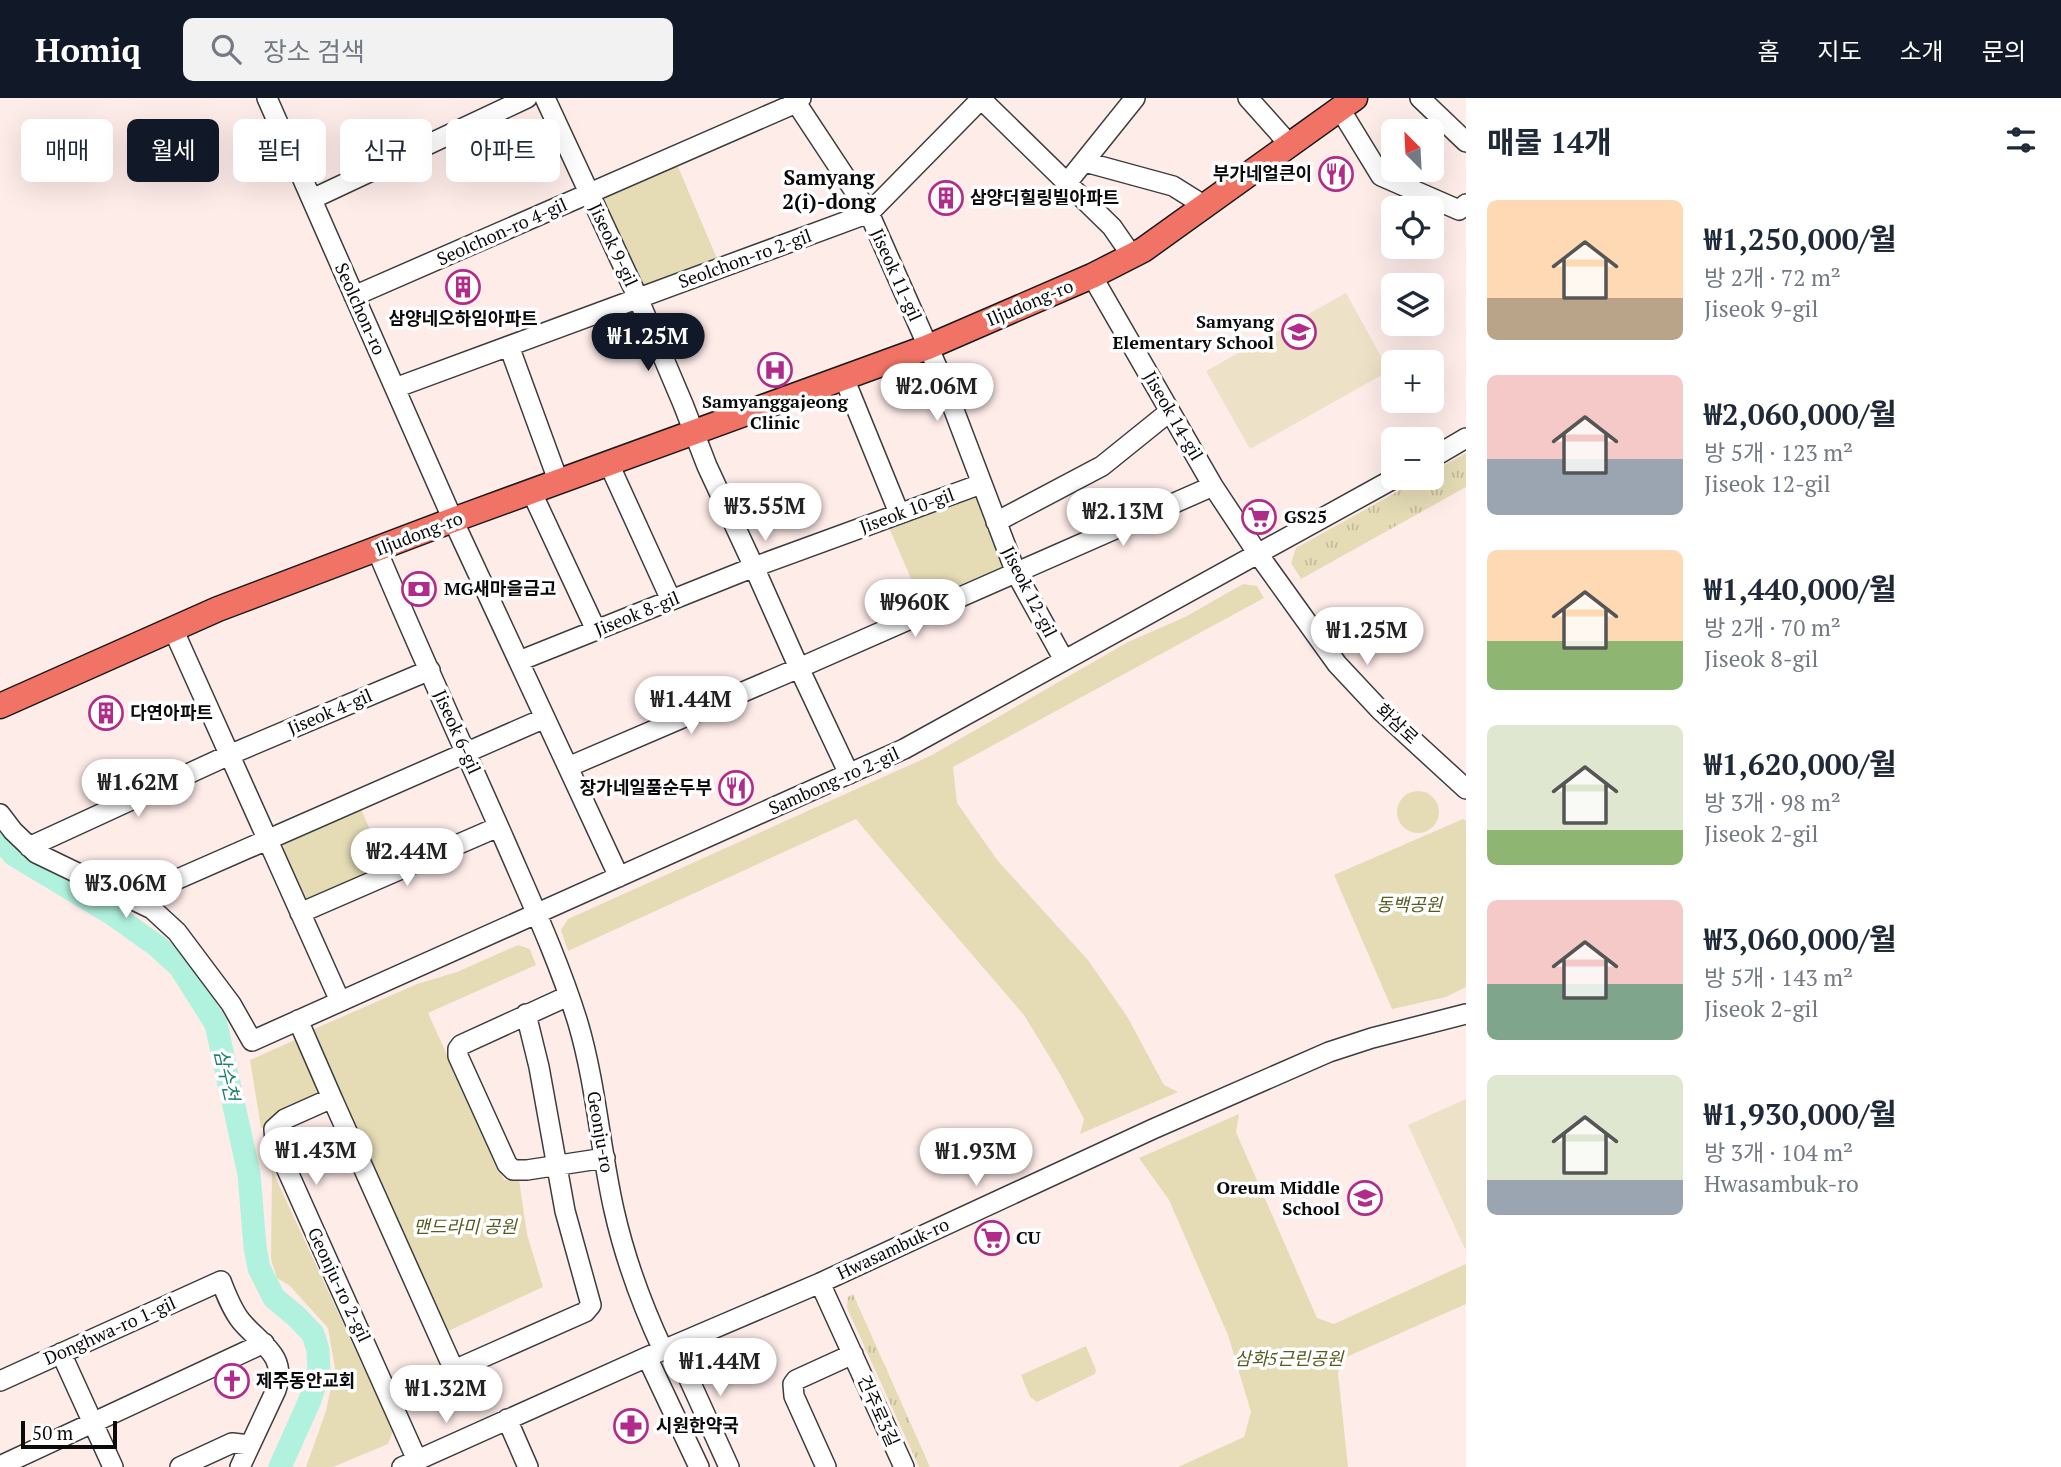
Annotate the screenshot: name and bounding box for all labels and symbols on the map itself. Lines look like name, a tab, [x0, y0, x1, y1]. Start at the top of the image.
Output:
north arrow	[1381, 119, 1444, 182]
restaurant icon: 부가네얼큰이	[1317, 155, 1355, 193]
place label: 부가네얼큰이	[1213, 161, 1312, 185]
district label: Samyang 2(i)-dong	[782, 163, 877, 215]
building icon: 삼양더힐링빌아파트	[927, 179, 965, 217]
place label: 삼양더힐링빌아파트	[970, 185, 1119, 209]
street label: Seolchon-ro 4-gil	[433, 192, 570, 271]
street label: Jiseok 9-gil	[584, 199, 644, 290]
street label: Seolchon-ro 2-gil	[675, 223, 815, 293]
street label: Jiseok 11-gil	[866, 224, 928, 325]
street label: Seolchon-ro	[330, 259, 392, 358]
building icon: 삼양네오하임아파트	[444, 268, 482, 306]
street label: Iljudong-ro	[983, 273, 1077, 331]
place label: 삼양네오하임아파트	[388, 306, 538, 330]
place label: Samyang Elementary School	[1112, 309, 1275, 354]
school or university icon: Samyang Elementary School	[1280, 313, 1318, 351]
pin: ₩1.25M	[591, 314, 705, 373]
hospital icon: Samyanggajeong Clinic	[756, 351, 794, 389]
pin: ₩2.06M	[880, 364, 994, 423]
street label: Jiseok 14-gil	[1139, 367, 1209, 464]
place label: Samyanggajeong Clinic	[702, 389, 849, 434]
street label: Jiseok 10-gil	[856, 482, 957, 538]
pin: ₩3.55M	[708, 484, 822, 543]
pin: ₩2.13M	[1066, 489, 1180, 548]
supermarket icon: GS25	[1240, 498, 1278, 536]
place label: GS25	[1284, 504, 1327, 528]
street label: Iljudong-ro	[371, 505, 466, 561]
street label: Jiseok 12-gil	[997, 542, 1063, 641]
bank icon: MG새마을금고	[400, 570, 438, 608]
place label: MG새마을금고	[444, 576, 556, 600]
pin: ₩960K	[866, 580, 964, 639]
street label: Jiseok 8-gil	[591, 585, 683, 641]
pin: ₩1.25M	[1310, 608, 1424, 667]
pin: ₩1.44M	[634, 676, 748, 736]
street label: Jiseok 4-gil	[284, 683, 376, 740]
street label: Jiseok 6-gil	[429, 686, 487, 777]
building icon: 다연아파트	[87, 694, 125, 732]
street label: 화삼로	[1371, 698, 1424, 749]
place label: 다연아파트	[130, 700, 213, 724]
street label: Sambong-ro 2-gil	[764, 741, 903, 820]
pin: ₩1.62M	[81, 760, 195, 819]
restaurant icon: 장가네일품순두부	[717, 769, 755, 807]
place label: 장가네일품순두부	[580, 775, 712, 799]
pin: ₩2.44M	[350, 828, 464, 888]
pin: ₩3.06M	[69, 860, 183, 920]
park label: 동백공원	[1376, 892, 1444, 916]
water label: 삼수천	[209, 1047, 246, 1105]
street label: Geonju-ro	[582, 1089, 620, 1174]
pin: ₩1.43M	[259, 1128, 373, 1187]
pin: ₩1.93M	[919, 1128, 1033, 1188]
place label: Oreum Middle School	[1216, 1175, 1340, 1220]
school or university icon: Oreum Middle School	[1346, 1179, 1384, 1217]
street label: Hwasambuk-ro	[833, 1212, 953, 1285]
park label: 맨드라미 공원	[413, 1214, 518, 1238]
supermarket icon: CU	[973, 1219, 1011, 1257]
street label: Geonju-ro 2-gil	[303, 1223, 377, 1346]
place label: CU	[1016, 1225, 1041, 1249]
street label: Donghwa-ro 1-gil	[40, 1290, 179, 1370]
pin: ₩1.44M	[663, 1338, 777, 1398]
park label: 삼화5근린공원	[1235, 1346, 1345, 1370]
church icon: 제주동안교회	[213, 1362, 251, 1400]
pin: ₩1.32M	[389, 1366, 503, 1425]
place label: 제주동안교회	[256, 1368, 355, 1392]
street label: 건주로3길	[853, 1371, 905, 1450]
pharmacy icon: 시원한약국	[612, 1407, 650, 1445]
place label: 시원한약국	[656, 1413, 739, 1437]
scale bar	[21, 1418, 117, 1450]

